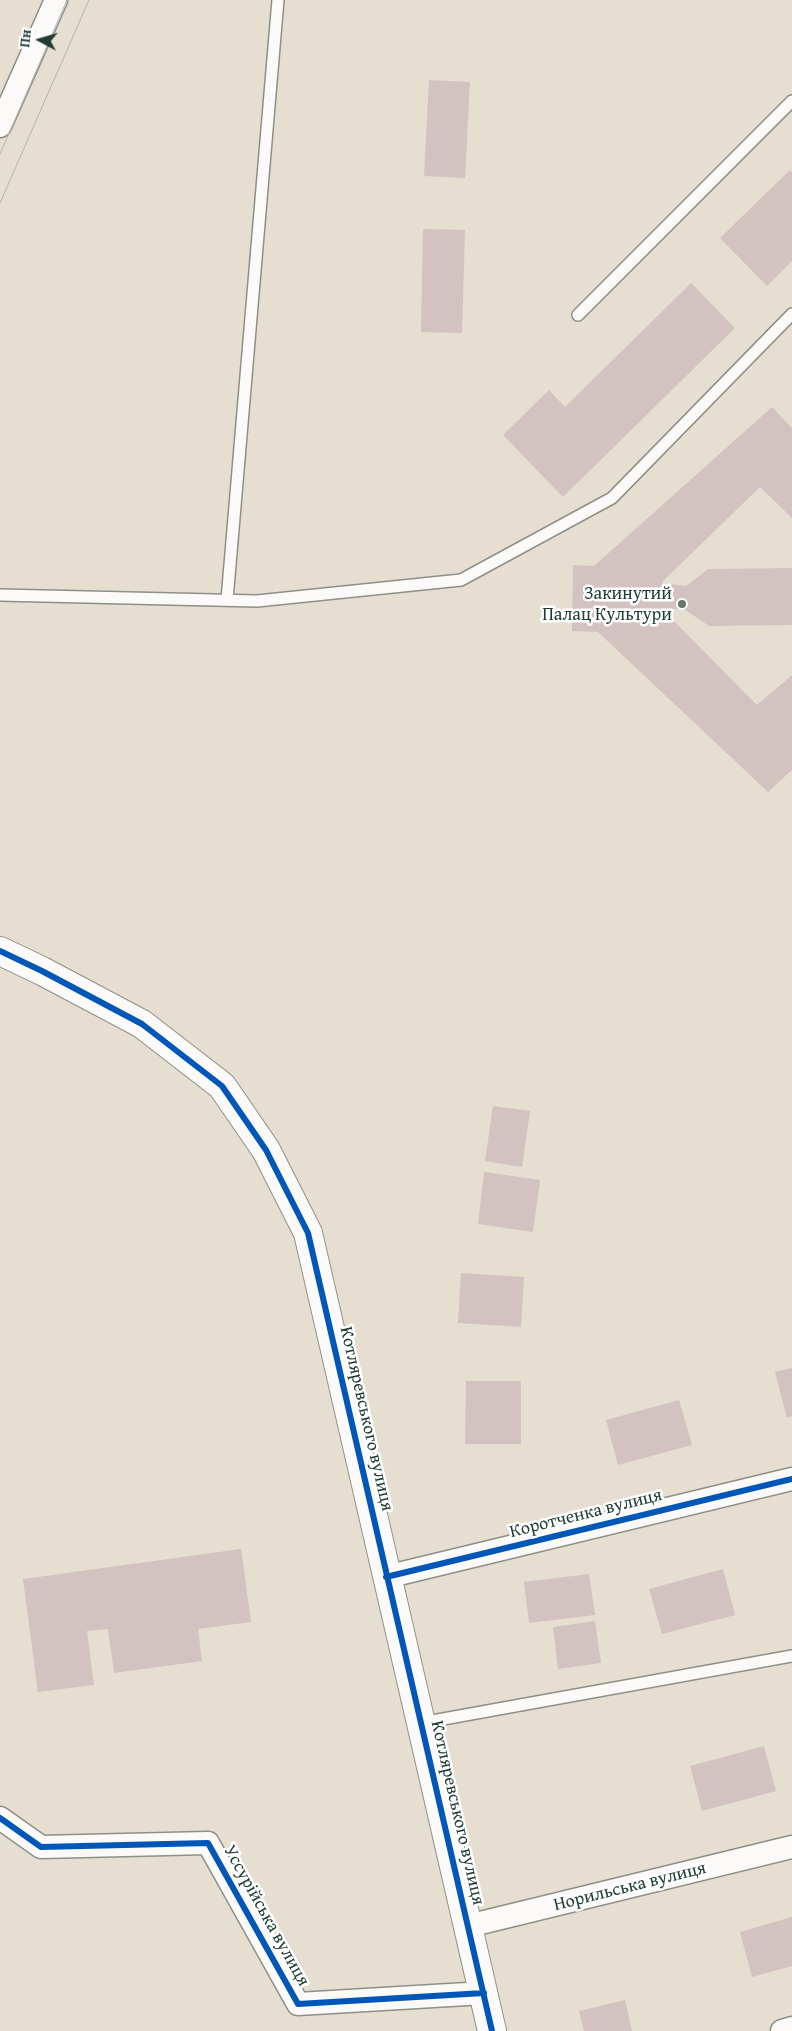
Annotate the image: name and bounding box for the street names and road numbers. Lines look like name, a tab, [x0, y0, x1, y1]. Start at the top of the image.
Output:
street label: Котляревського вулиця	[334, 1325, 398, 1513]
street label: Коротченка вулиця	[508, 1485, 664, 1543]
street label: Котляревського вулиця	[425, 1719, 489, 1907]
street label: Уссурійська вулиця	[218, 1842, 314, 1990]
street label: Норильська вулиця	[552, 1858, 708, 1916]

